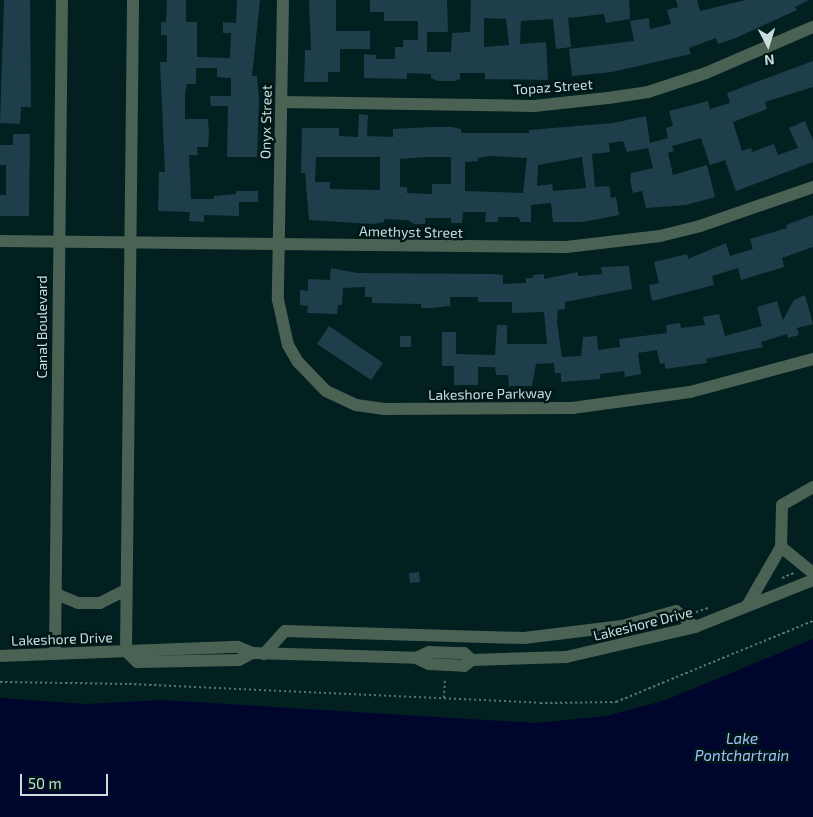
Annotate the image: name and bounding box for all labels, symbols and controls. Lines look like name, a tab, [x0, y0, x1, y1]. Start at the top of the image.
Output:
north arrow	[743, 20, 793, 70]
text: N	[764, 52, 775, 69]
street label: Topaz Street	[513, 76, 593, 98]
street label: Onyx Street	[257, 85, 275, 159]
street label: Amethyst Street	[359, 223, 463, 241]
street label: Canal Boulevard	[34, 275, 50, 379]
street label: Lakeshore Parkway	[428, 385, 552, 403]
street label: Lakeshore Drive	[592, 604, 694, 644]
street label: Lakeshore Drive	[11, 629, 113, 649]
water label: Lake Pontchartrain	[695, 729, 789, 764]
scale bar	[22, 764, 110, 796]
text: 50 m	[28, 774, 62, 792]

